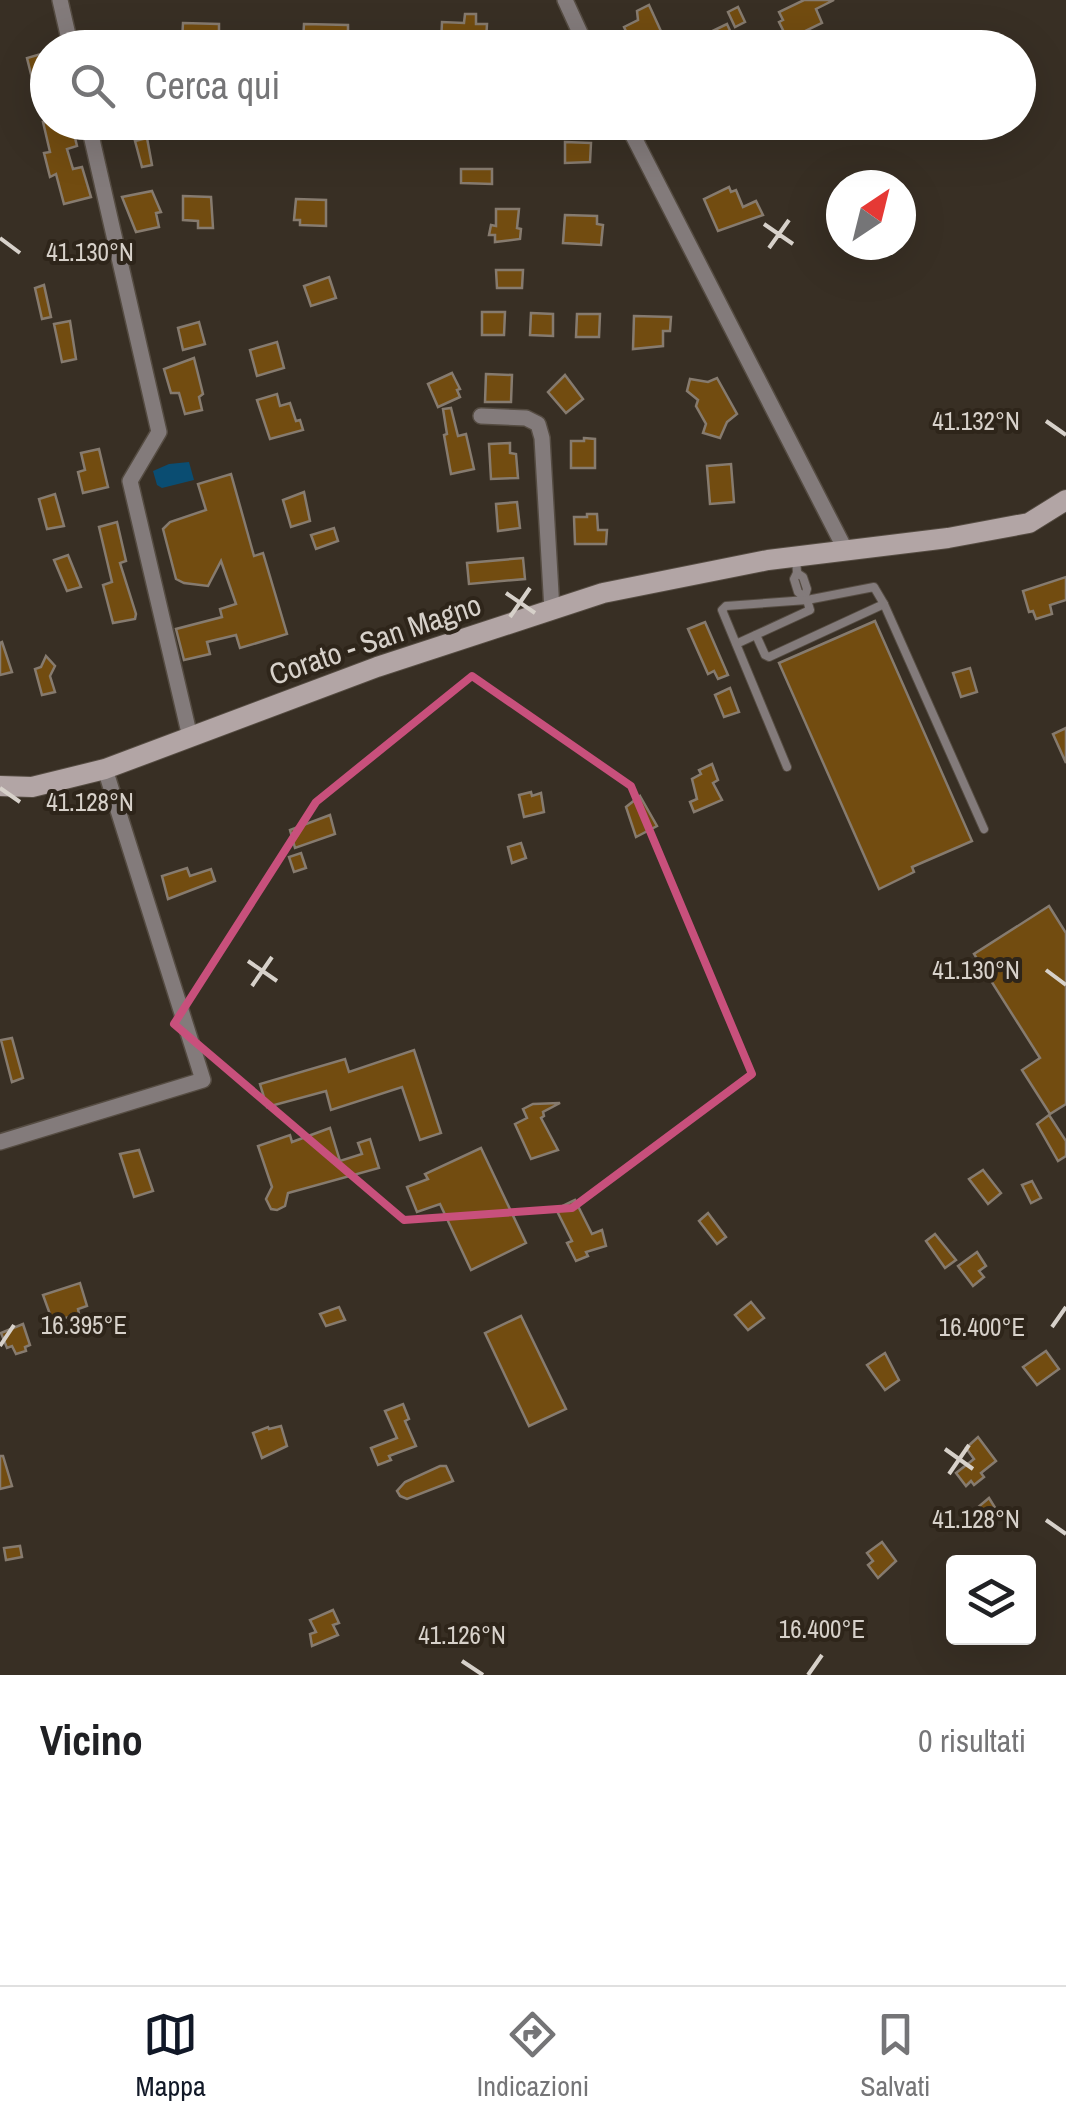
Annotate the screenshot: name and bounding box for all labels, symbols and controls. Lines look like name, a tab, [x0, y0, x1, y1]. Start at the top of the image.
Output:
search box	[30, 30, 1036, 140]
icon: search	[65, 58, 120, 113]
text: Cerca qui	[145, 60, 280, 111]
north arrow	[826, 170, 916, 260]
text: 41.130°N	[46, 235, 134, 269]
text: 41.132°N	[932, 404, 1020, 438]
street label: Corato - San Magno	[264, 584, 486, 694]
text: 41.128°N	[46, 785, 134, 819]
text: 41.130°N	[932, 953, 1020, 987]
text: 16.395°E	[41, 1308, 127, 1342]
text: 16.400°E	[939, 1310, 1025, 1344]
text: 41.128°N	[932, 1502, 1020, 1536]
map controls	[946, 1555, 1036, 1645]
button: layers	[946, 1555, 1036, 1645]
text: 16.400°E	[779, 1612, 865, 1646]
text: 41.126°N	[418, 1618, 506, 1652]
text: Vicino	[40, 1712, 143, 1768]
text: 0 risultati	[918, 1719, 1026, 1762]
tab: Mappa	[136, 2007, 206, 2105]
tab: Indicazioni	[477, 2007, 589, 2105]
tab: Salvati	[860, 2007, 930, 2105]

